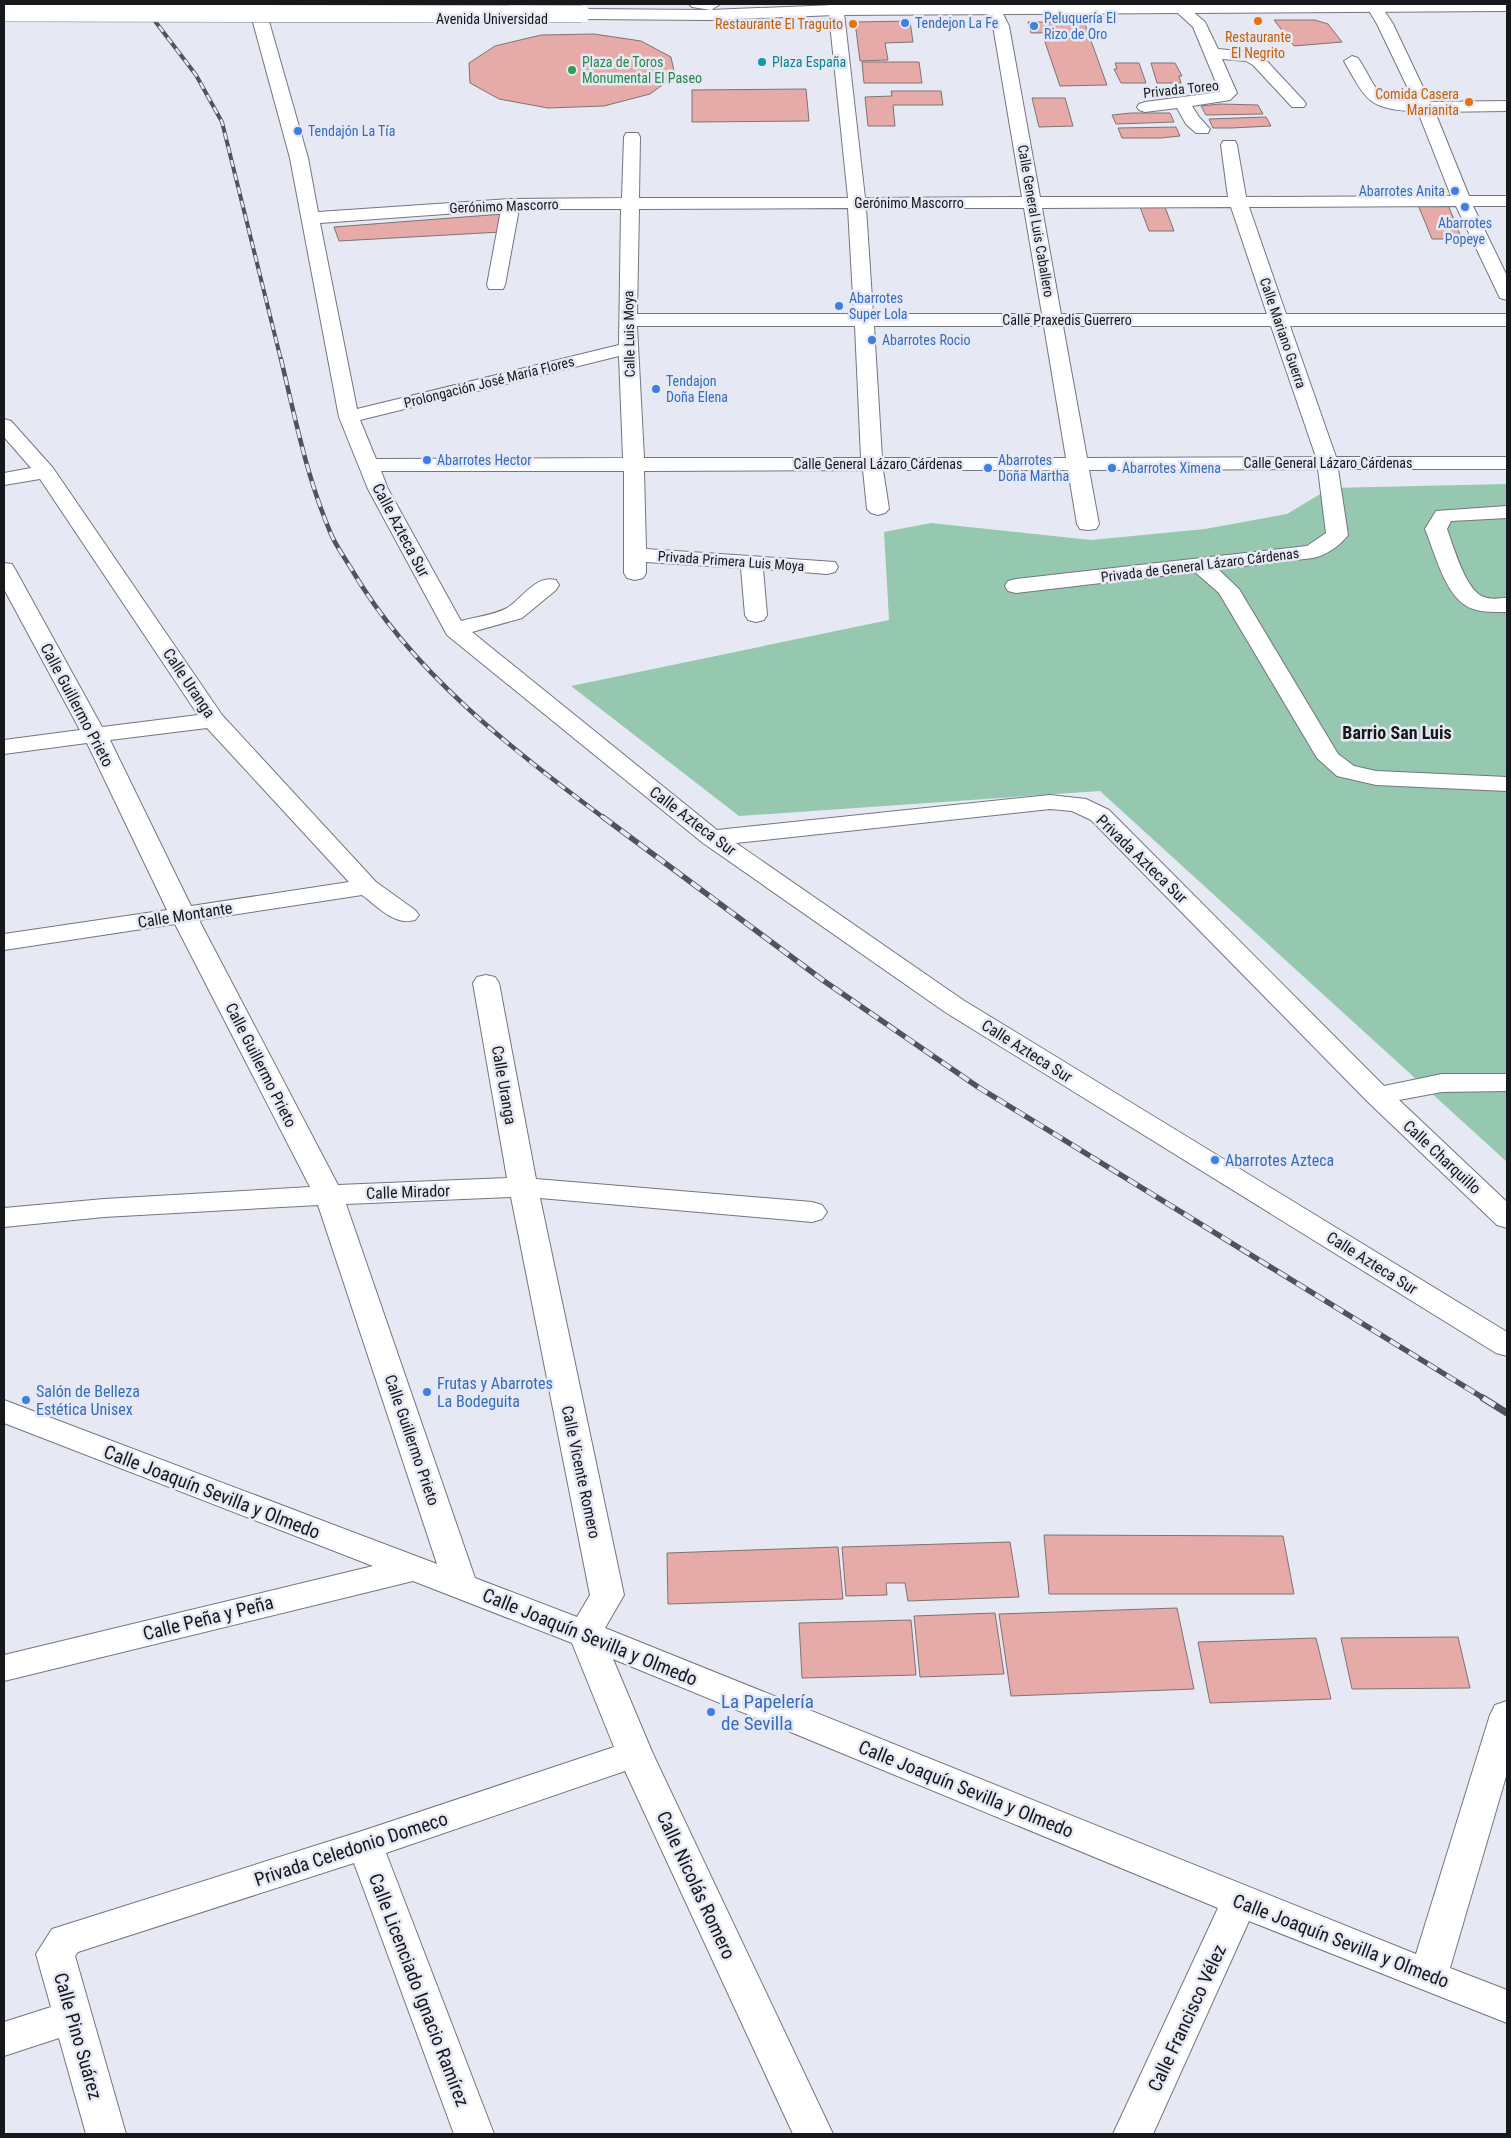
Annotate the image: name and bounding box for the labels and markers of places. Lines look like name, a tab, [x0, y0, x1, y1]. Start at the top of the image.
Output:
place label: Peluquería El Rizo de Oro	[1044, 10, 1116, 42]
place label: Tendejon La Fe	[915, 15, 999, 31]
marker: Restaurante El Negrito	[1252, 15, 1264, 27]
place label: Restaurante El Traguito	[715, 16, 843, 32]
marker: Tendejon La Fe	[899, 17, 911, 29]
marker: Restaurante El Traguito	[847, 18, 859, 30]
marker: Peluquería El Rizo de Oro	[1028, 20, 1040, 32]
place label: Restaurante El Negrito	[1225, 29, 1292, 61]
place label: Plaza de Toros Monumental El Paseo	[582, 54, 702, 86]
place label: Plaza España	[772, 54, 846, 70]
marker: Plaza España	[756, 56, 768, 68]
marker: Plaza de Toros Monumental El Paseo	[566, 64, 578, 76]
place label: Comida Casera Marianita	[1375, 86, 1459, 118]
marker: Comida Casera Marianita	[1463, 96, 1475, 108]
place label: Tendajón La Tía	[308, 123, 395, 139]
marker: Tendajón La Tía	[292, 125, 304, 137]
place label: Abarrotes Anita	[1359, 183, 1445, 199]
marker: Abarrotes Anita	[1449, 185, 1461, 197]
marker: Abarrotes Popeye	[1459, 201, 1471, 213]
place label: Abarrotes Popeye	[1438, 215, 1492, 247]
place label: Abarrotes Super Lola	[849, 290, 908, 322]
marker: Abarrotes Super Lola	[833, 300, 845, 312]
place label: Abarrotes Rocio	[882, 332, 971, 348]
marker: Abarrotes Rocio	[866, 334, 878, 346]
place label: Tendajon Doña Elena	[666, 373, 728, 405]
marker: Tendajon Doña Elena	[650, 383, 662, 395]
place label: Abarrotes Hector	[437, 452, 531, 468]
place label: Abarrotes Doña Martha	[998, 452, 1069, 484]
marker: Abarrotes Hector	[421, 454, 433, 466]
place label: Abarrotes Ximena	[1122, 460, 1221, 476]
marker: Abarrotes Doña Martha	[982, 462, 994, 474]
marker: Abarrotes Ximena	[1106, 462, 1118, 474]
place label: Abarrotes Azteca	[1225, 1151, 1334, 1170]
marker: Abarrotes Azteca	[1209, 1154, 1221, 1166]
place label: Frutas y Abarrotes La Bodeguita	[437, 1374, 553, 1411]
place label: Salón de Belleza Estética Unisex	[36, 1382, 140, 1419]
marker: Frutas y Abarrotes La Bodeguita	[421, 1386, 433, 1398]
marker: Salón de Belleza Estética Unisex	[20, 1394, 32, 1406]
place label: La Papelería de Sevilla	[721, 1690, 814, 1735]
marker: La Papelería de Sevilla	[705, 1706, 717, 1718]

